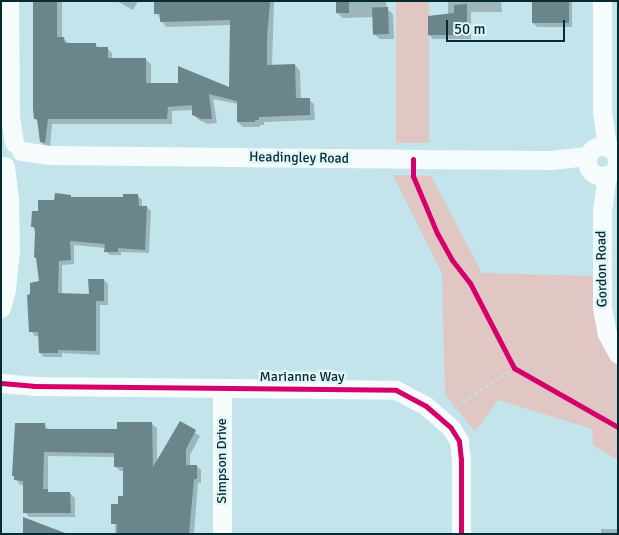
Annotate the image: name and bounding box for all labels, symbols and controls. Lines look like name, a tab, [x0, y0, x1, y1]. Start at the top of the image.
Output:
scale bar	[449, 10, 568, 42]
text: 50 m	[454, 20, 485, 38]
street label: Headingley Road	[249, 149, 349, 167]
street label: Gordon Road	[593, 231, 611, 307]
street label: Marianne Way	[260, 369, 344, 385]
street label: Simpson Drive	[214, 418, 230, 504]

